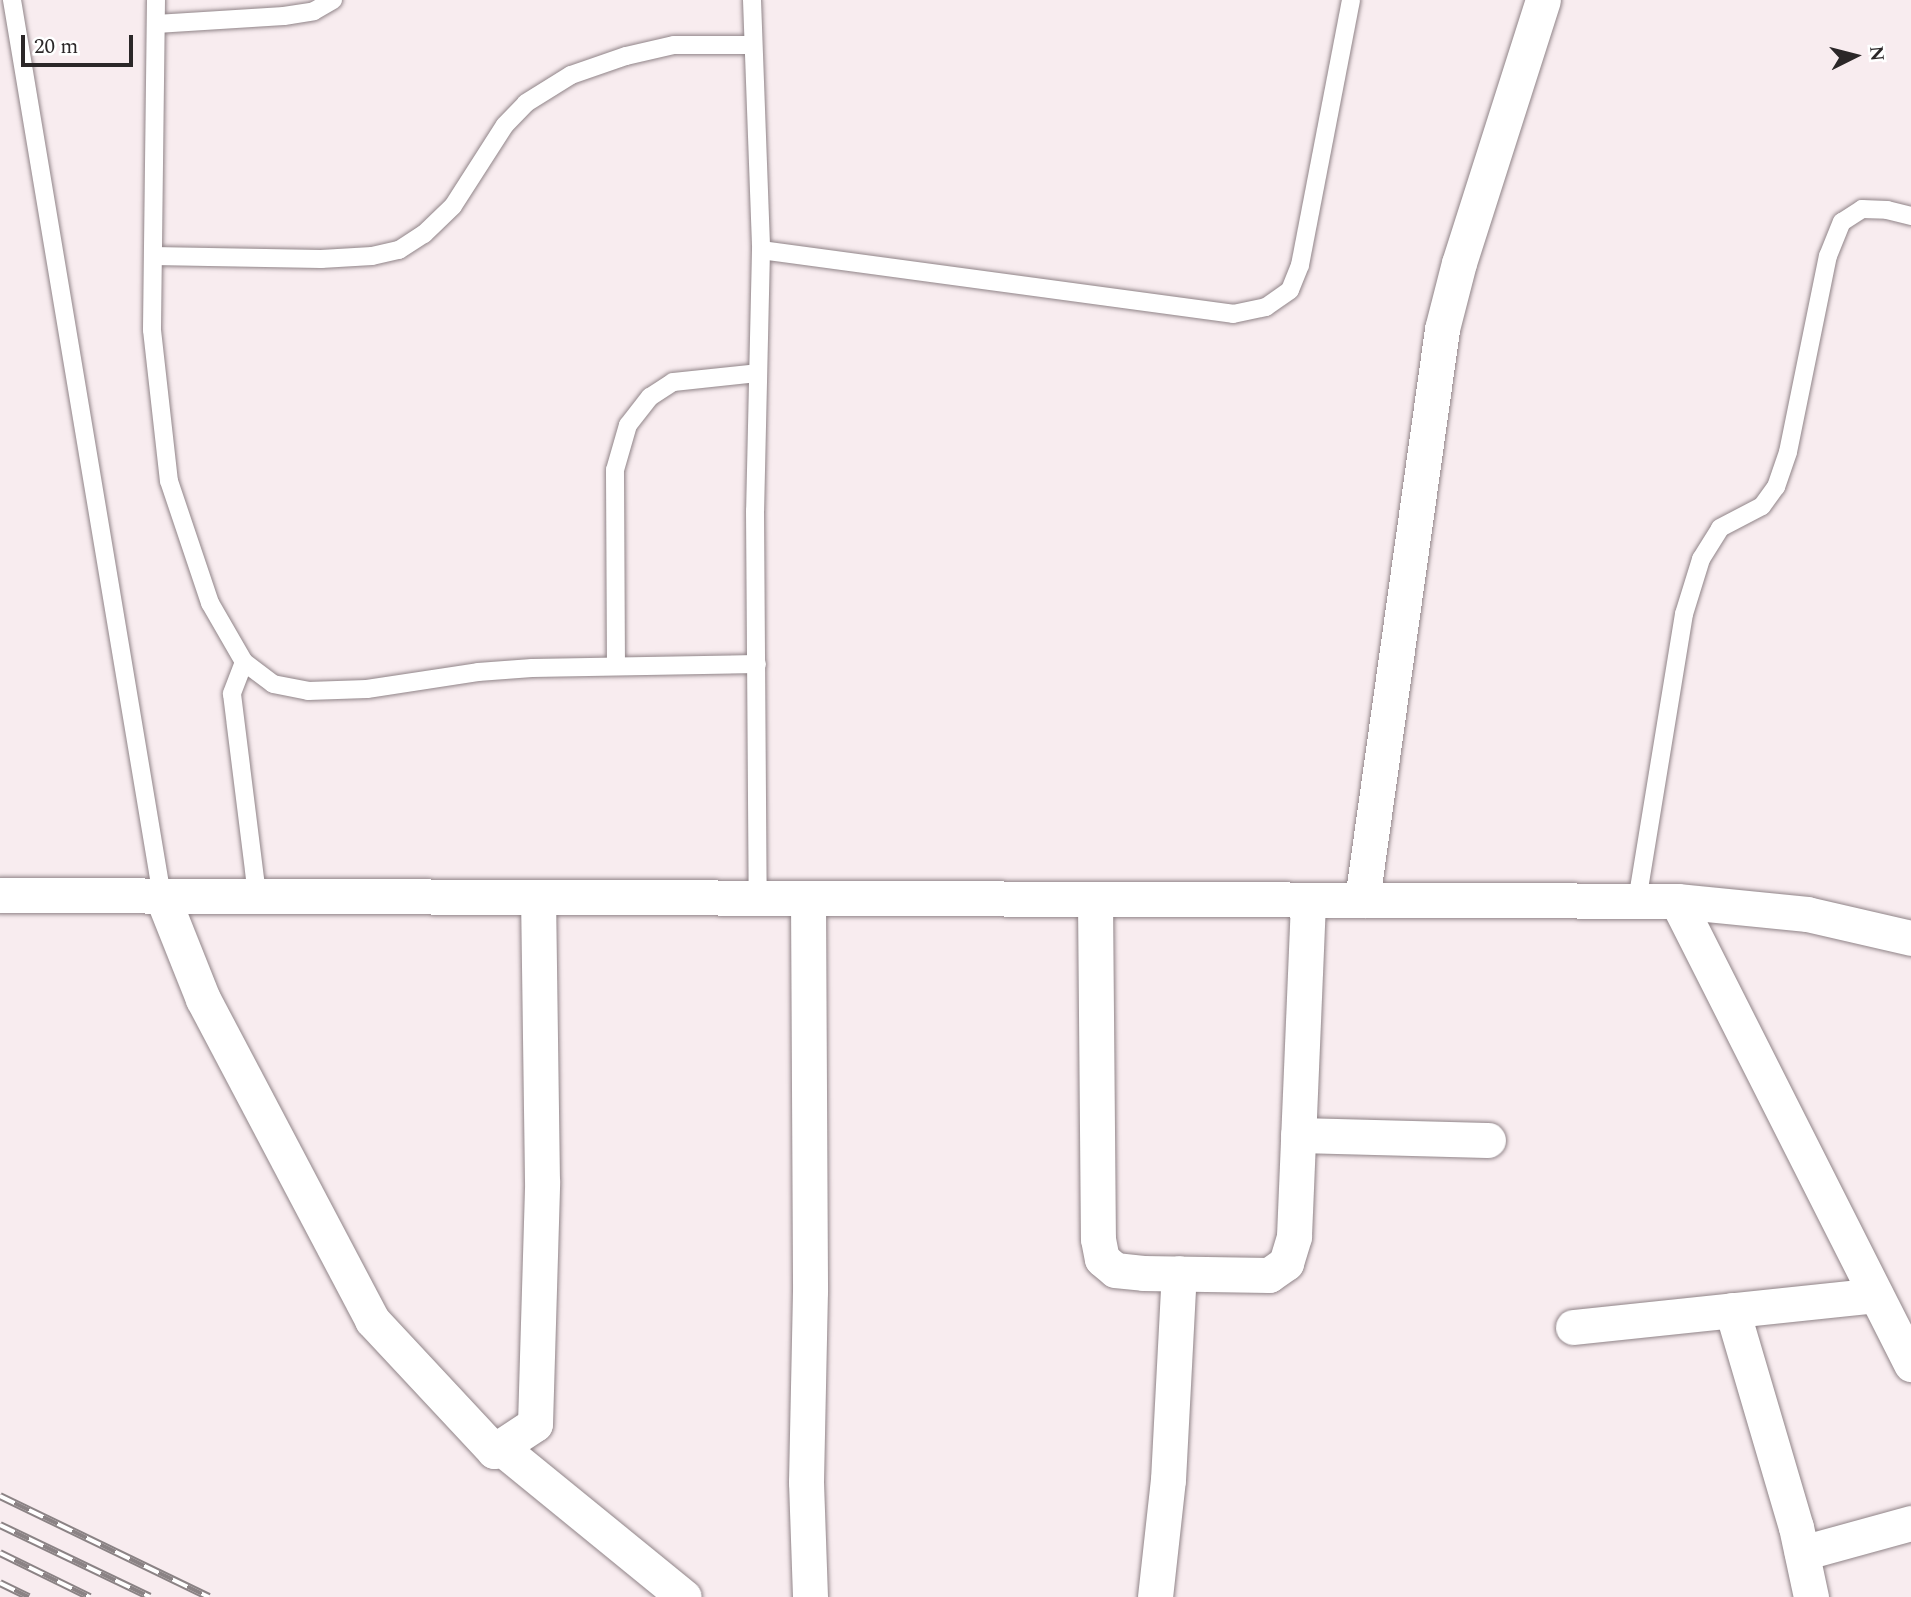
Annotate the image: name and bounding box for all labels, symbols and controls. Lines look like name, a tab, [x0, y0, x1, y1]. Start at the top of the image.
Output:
scale bar	[24, 21, 136, 65]
north arrow	[1820, 21, 1890, 91]
text: 20 m	[34, 31, 78, 63]
text: N	[1861, 45, 1892, 63]

